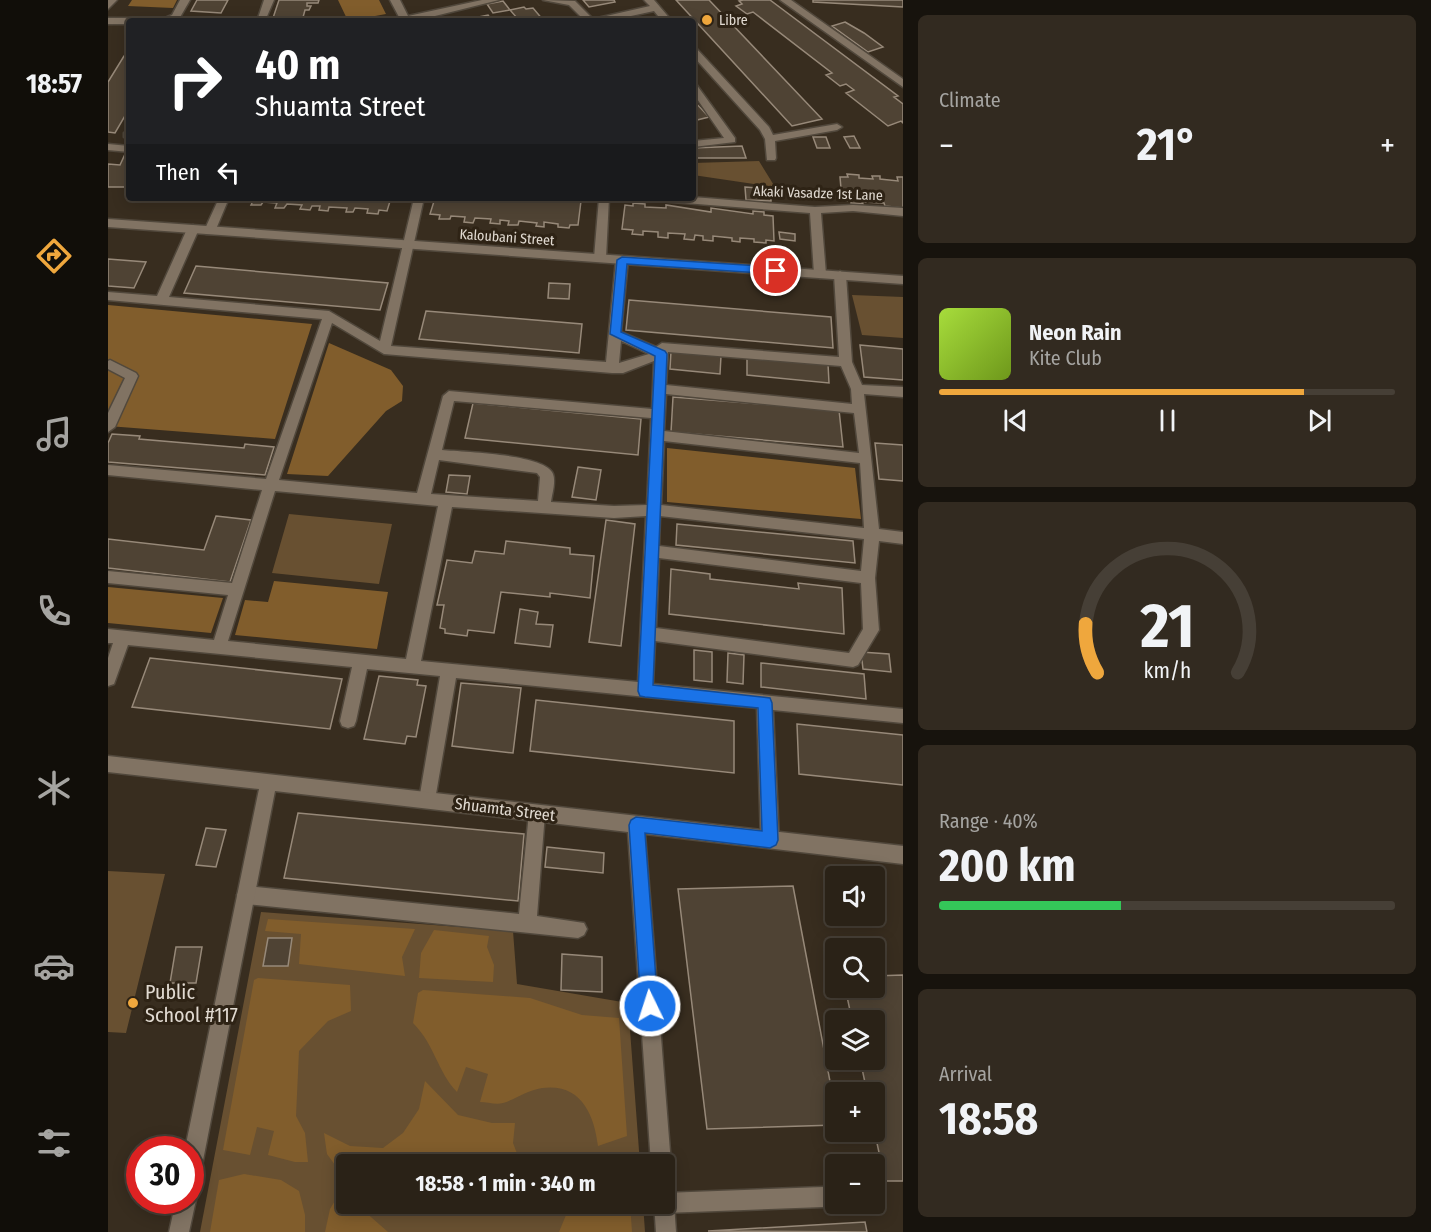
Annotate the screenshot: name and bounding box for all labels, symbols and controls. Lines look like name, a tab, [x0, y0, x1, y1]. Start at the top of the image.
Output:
place label: Libre	[719, 12, 748, 29]
marker: Libre	[700, 13, 714, 27]
text: 40 m	[255, 40, 340, 90]
icon: right	[156, 42, 234, 120]
text: 18:57	[26, 68, 82, 100]
text: Climate	[939, 88, 1001, 112]
text: Shuamta Street	[255, 91, 425, 123]
text: 21°	[1137, 118, 1197, 172]
text: −	[939, 126, 954, 166]
text: +	[1380, 126, 1395, 166]
icon: left	[212, 156, 245, 189]
text: Then	[156, 159, 200, 186]
street label: Akaki Vasadze 1st Lane	[753, 183, 883, 204]
street label: Kaloubani Street	[459, 226, 555, 249]
icon: directions	[33, 235, 75, 277]
pin	[750, 245, 801, 296]
icon: arrive	[759, 254, 792, 287]
text: Neon Rain	[1029, 319, 1122, 346]
text: Kite Club	[1029, 346, 1102, 370]
icon: previous	[999, 404, 1032, 437]
icon: pause	[1151, 404, 1184, 437]
icon: next	[1303, 404, 1336, 437]
icon: music	[33, 413, 75, 455]
text: 21	[1139, 589, 1194, 664]
icon: phone	[33, 590, 75, 632]
text: km/h	[1143, 658, 1191, 684]
icon: climate	[33, 767, 75, 809]
street label: Shuamta Street	[454, 794, 557, 825]
text: Range · 40%	[939, 809, 1038, 833]
text: 200 km	[939, 839, 1076, 893]
map controls	[825, 866, 885, 1214]
button: sound	[825, 866, 885, 926]
button: search	[825, 938, 885, 998]
icon: car	[33, 945, 75, 987]
position arrow	[618, 974, 682, 1038]
place label: Public School #117	[145, 980, 238, 1027]
marker: Public School #117	[126, 996, 140, 1010]
button: layers	[825, 1010, 885, 1070]
text: Arrival	[939, 1062, 992, 1086]
button: +	[825, 1082, 885, 1142]
text: 18:58	[939, 1092, 1038, 1146]
icon: filters	[33, 1122, 75, 1164]
speed limit sign: 30	[126, 1136, 204, 1214]
button: −	[825, 1154, 885, 1214]
text: 18:58 · 1 min · 340 m	[416, 1170, 595, 1197]

